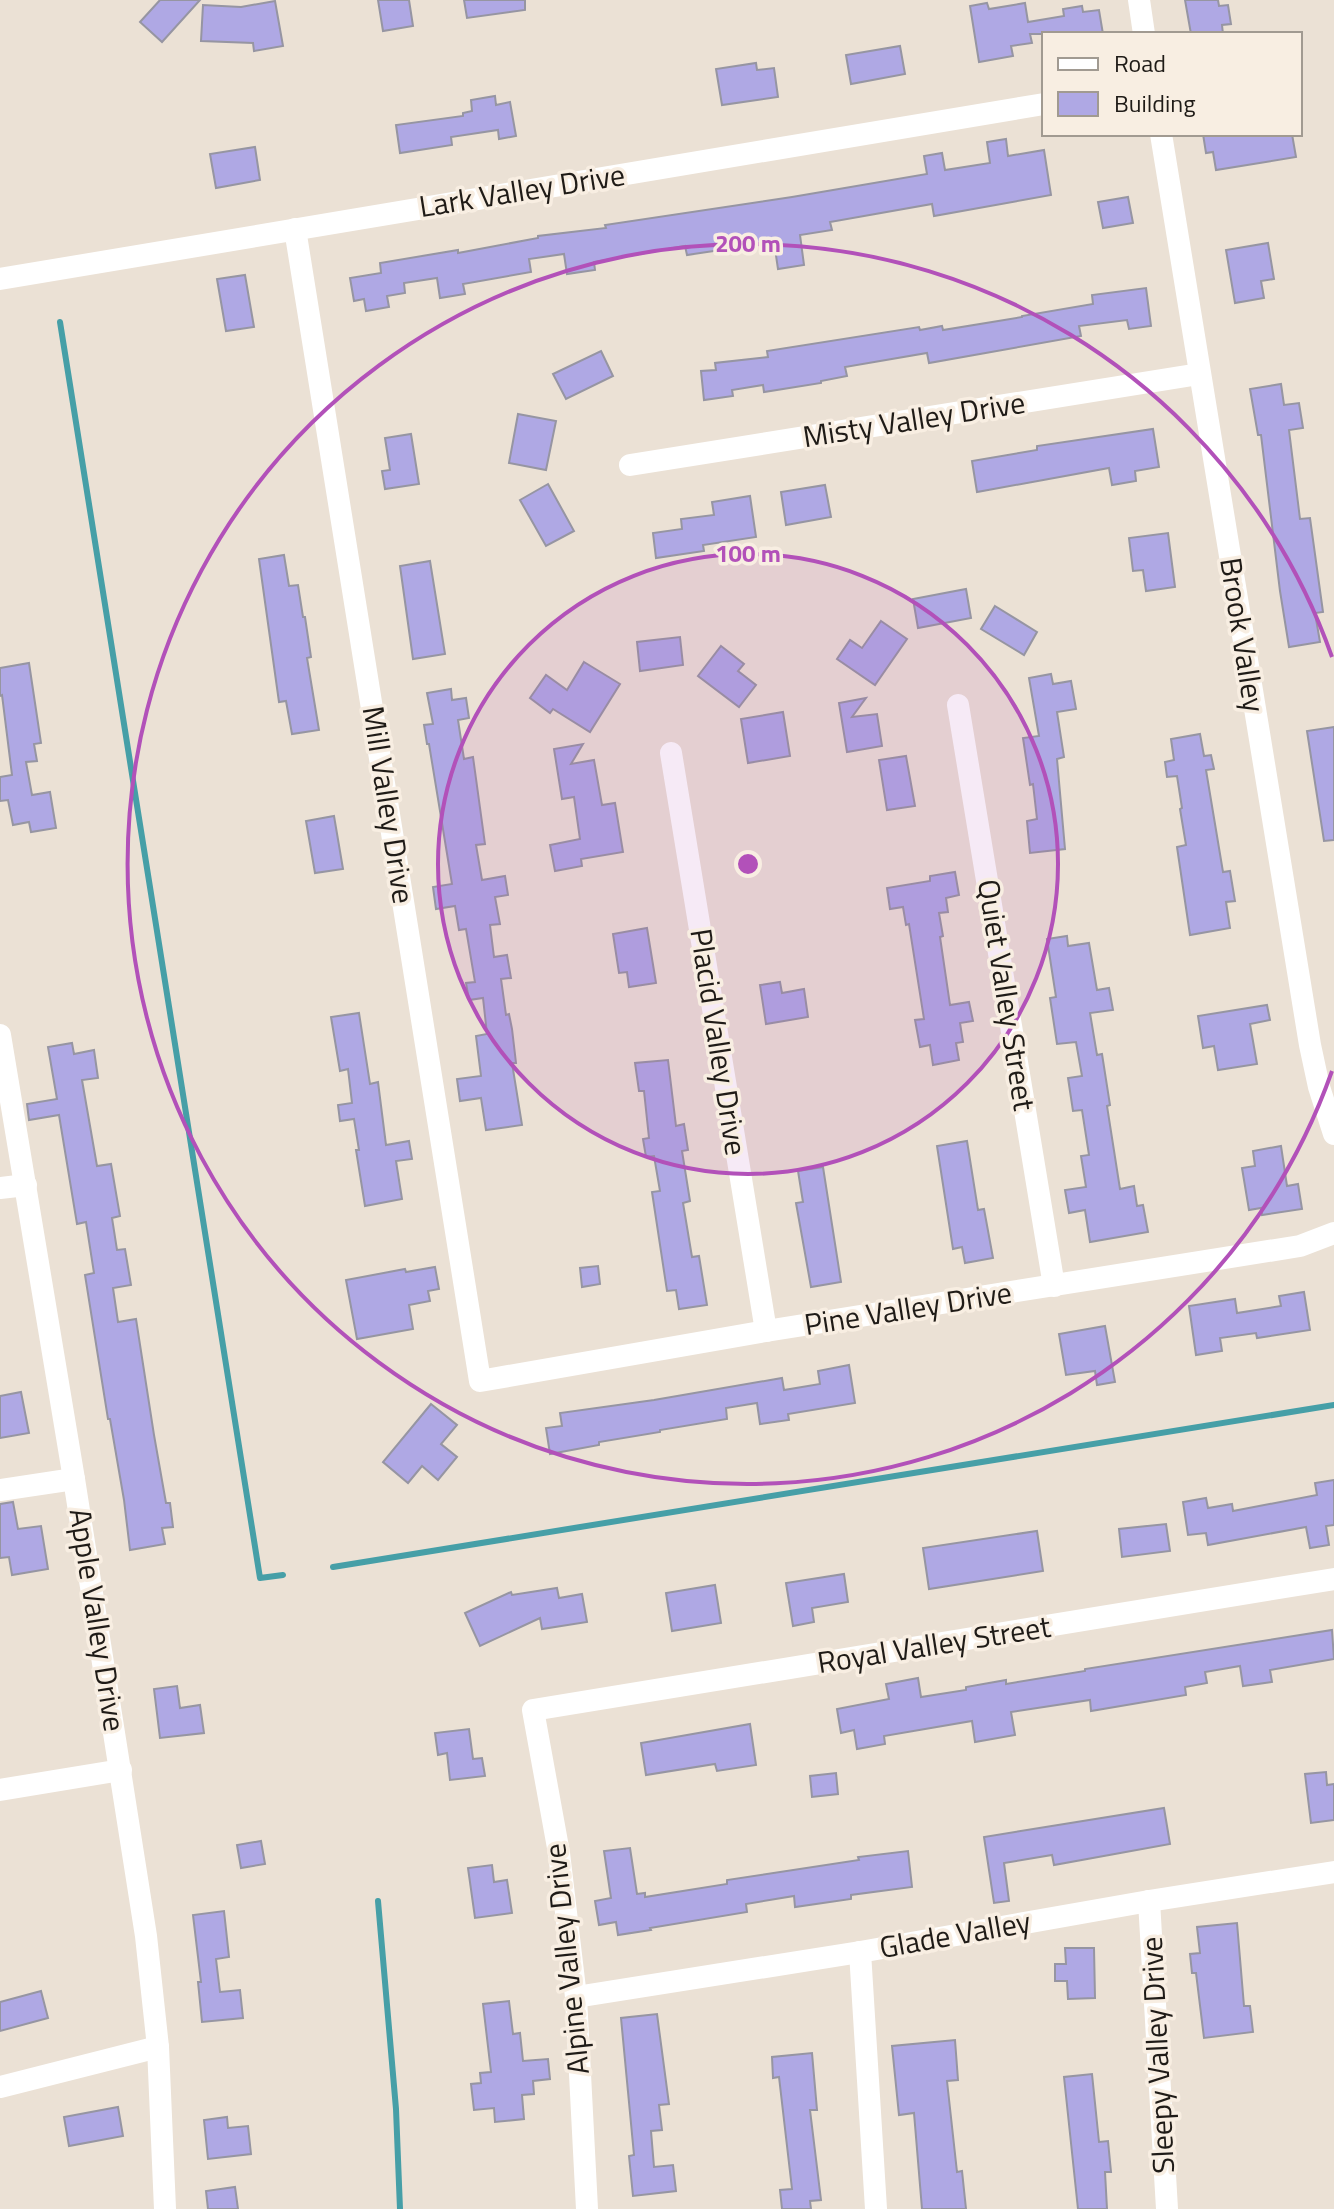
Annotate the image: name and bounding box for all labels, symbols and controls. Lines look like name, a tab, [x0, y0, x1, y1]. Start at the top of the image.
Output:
legend	[1042, 32, 1302, 136]
text: Road	[1114, 45, 1166, 81]
text: Building	[1114, 85, 1196, 121]
street label: Lark Valley Drive	[416, 151, 628, 229]
text: 200 m	[715, 225, 781, 261]
street label: Misty Valley Drive	[799, 379, 1028, 459]
text: 100 m	[715, 535, 781, 571]
street label: Brook Valley	[1208, 554, 1278, 716]
street label: Mill Valley Drive	[351, 703, 427, 907]
centre of rings	[734, 850, 762, 878]
street label: Quiet Valley Street	[966, 876, 1048, 1114]
street label: Placid Valley Drive	[678, 925, 760, 1159]
street label: Pine Valley Drive	[801, 1269, 1015, 1347]
street label: Apple Valley Drive	[58, 1505, 138, 1735]
street label: Royal Valley Street	[814, 1603, 1054, 1685]
street label: Alpine Valley Drive	[531, 1841, 601, 2077]
street label: Glade Valley	[876, 1898, 1034, 1970]
street label: Sleepy Valley Drive	[1128, 1935, 1186, 2175]

